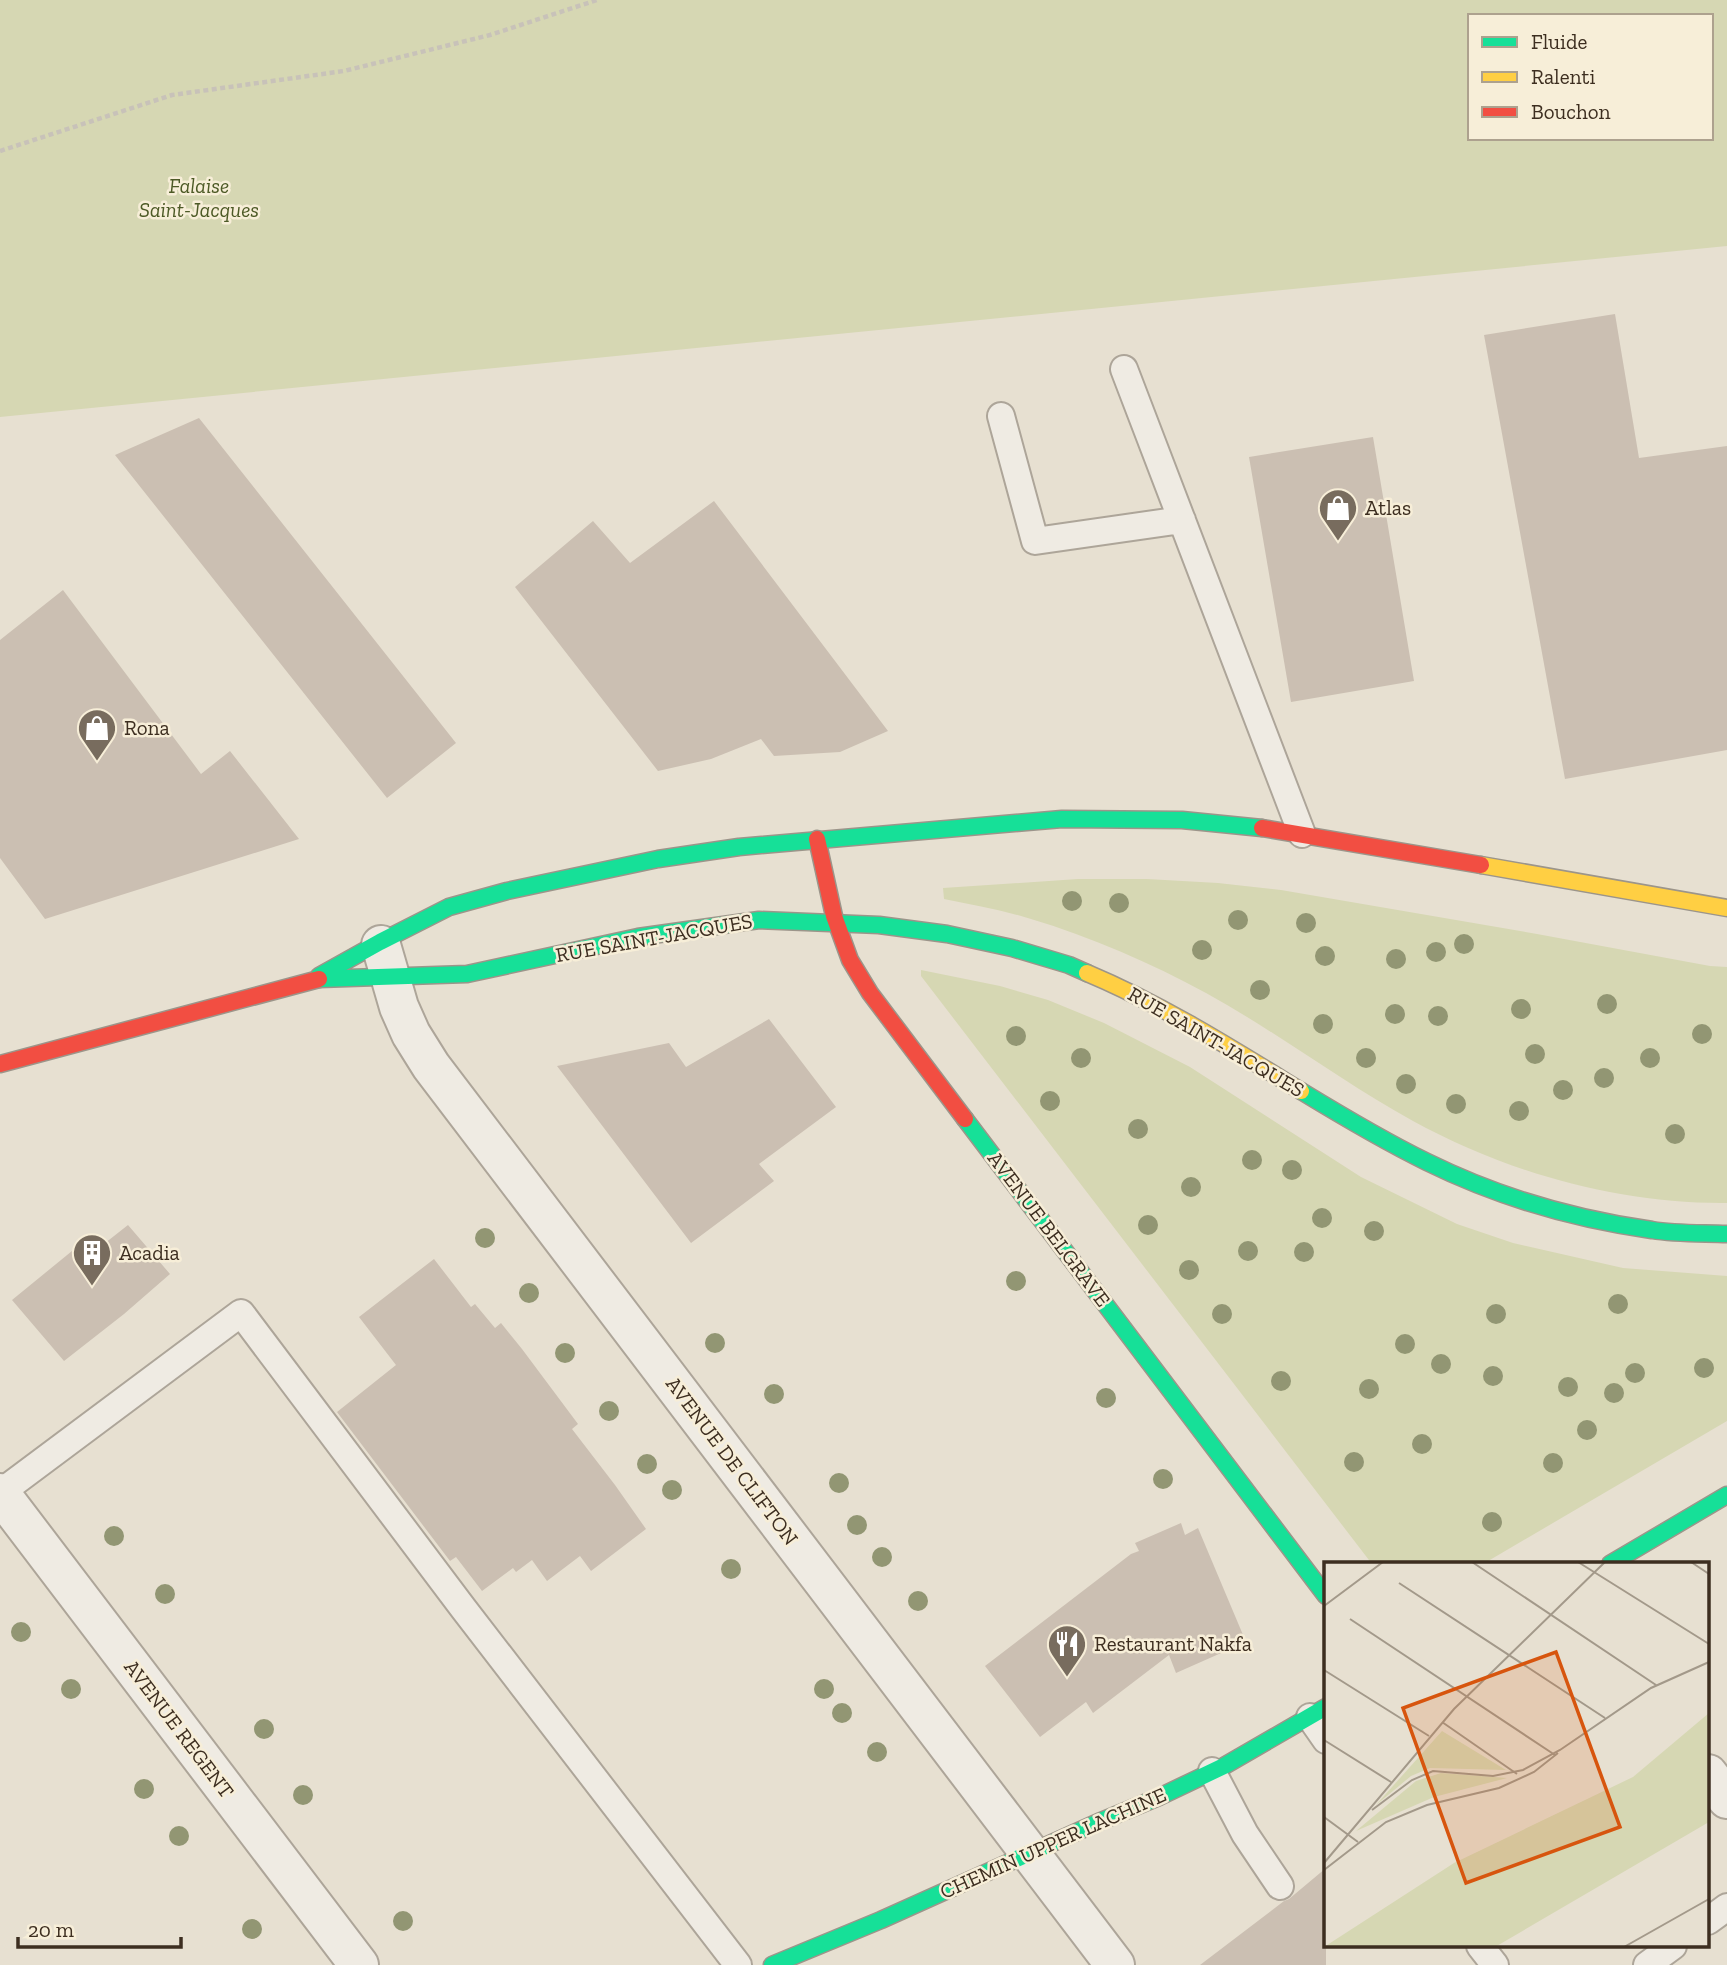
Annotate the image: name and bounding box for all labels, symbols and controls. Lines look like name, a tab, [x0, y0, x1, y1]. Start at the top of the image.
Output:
legend	[1468, 14, 1713, 140]
text: Fluide	[1531, 29, 1587, 54]
text: Ralenti	[1531, 64, 1595, 89]
text: Bouchon	[1531, 99, 1611, 124]
park label: Falaise Saint-Jacques	[139, 173, 259, 222]
shop icon: Atlas	[1317, 487, 1359, 542]
place label: Atlas	[1365, 495, 1411, 520]
shop icon: Rona	[76, 707, 118, 762]
place label: Rona	[124, 715, 170, 740]
street label: RUE SAINT-JACQUES	[554, 908, 754, 967]
street label: RUE SAINT-JACQUES	[1124, 981, 1309, 1102]
street label: AVENUE BELGRAVE	[983, 1146, 1116, 1311]
building icon: Acadia	[71, 1232, 113, 1287]
place label: Acadia	[119, 1240, 180, 1265]
street label: AVENUE DE CLIFTON	[661, 1372, 804, 1550]
inset map	[1324, 1562, 1710, 1948]
restaurant icon: Restaurant Nakfa	[1046, 1623, 1088, 1678]
place label: Restaurant Nakfa	[1094, 1631, 1252, 1656]
street label: AVENUE REGENT	[119, 1655, 239, 1803]
street label: CHEMIN UPPER LACHINE	[936, 1781, 1170, 1904]
scale bar	[18, 1906, 180, 1950]
text: 20 m	[28, 1917, 74, 1942]

